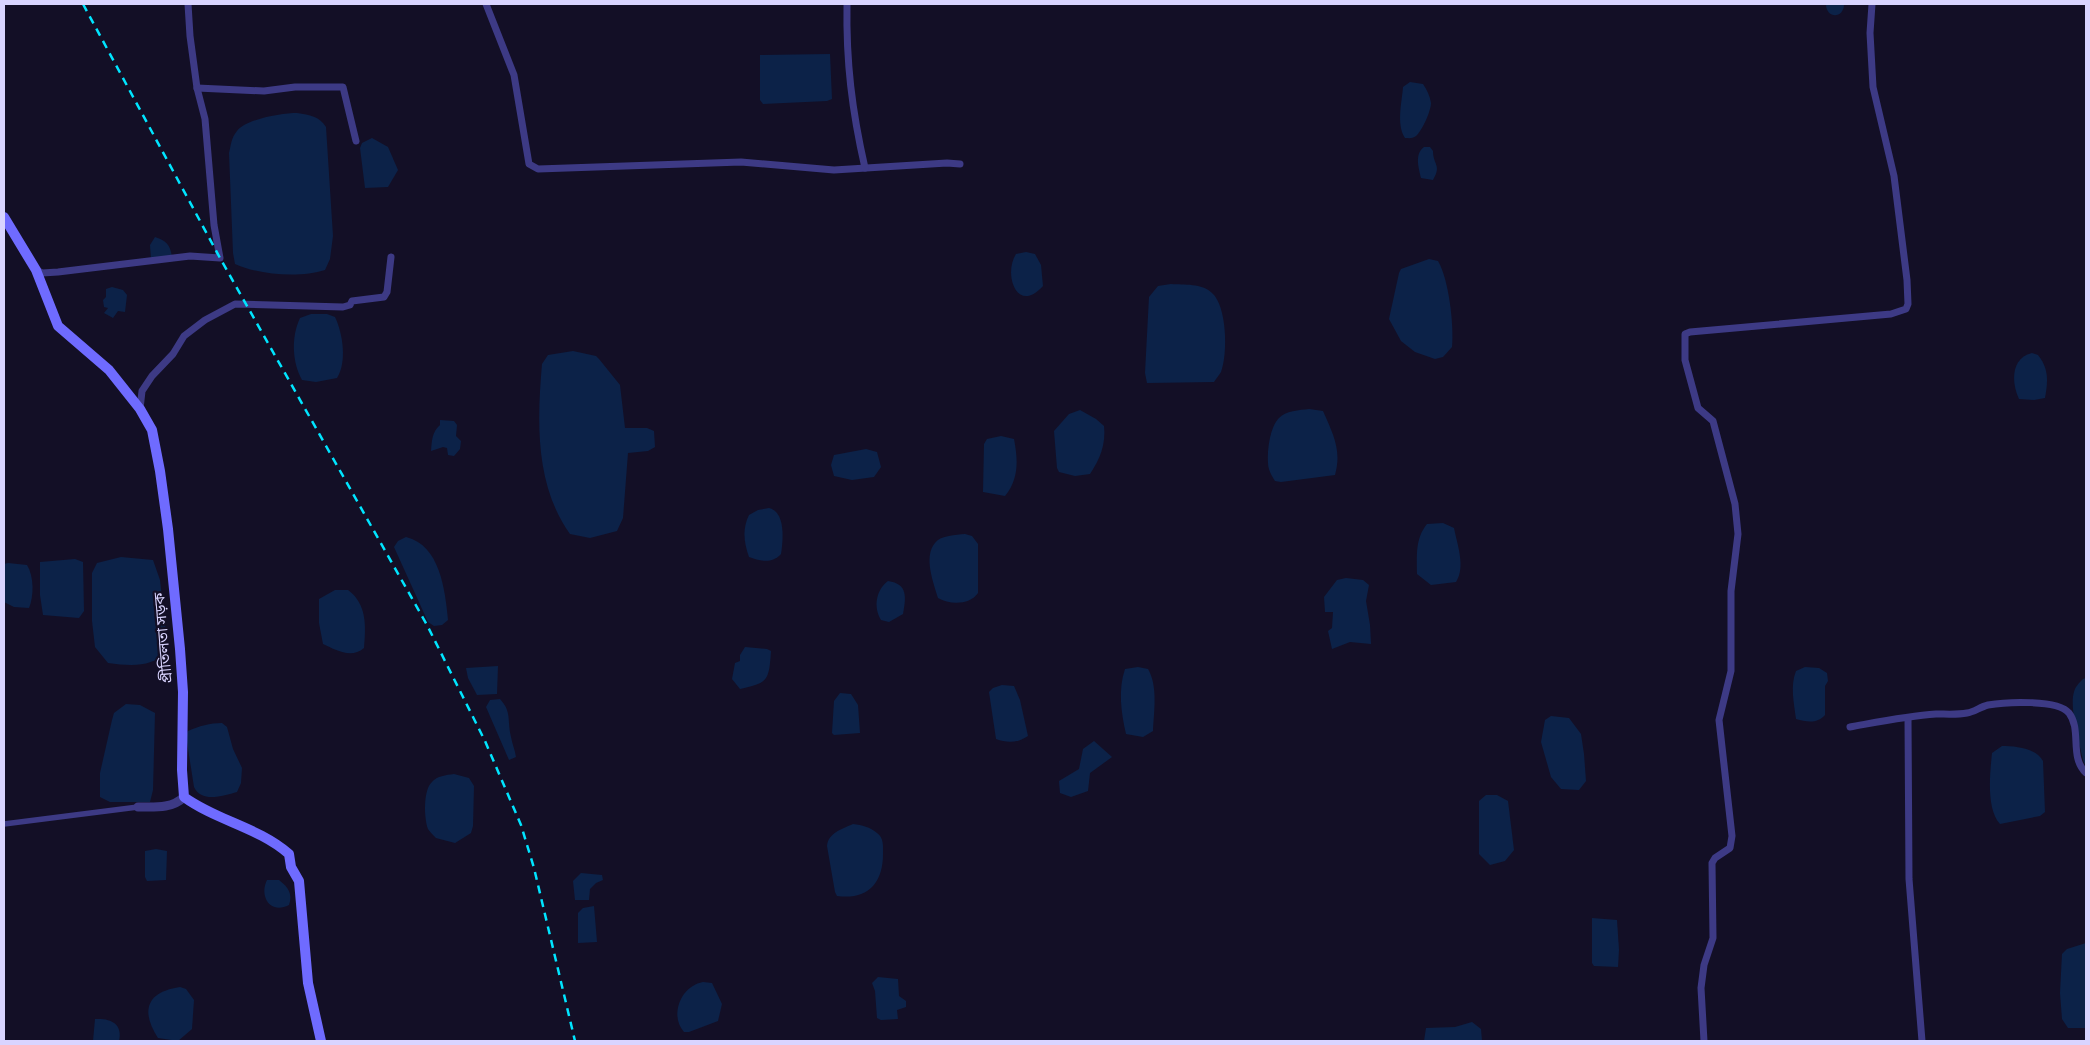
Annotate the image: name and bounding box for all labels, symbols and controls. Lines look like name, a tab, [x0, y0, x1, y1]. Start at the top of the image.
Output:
street label: প্রীতিলতা সড়ক	[150, 591, 176, 684]

